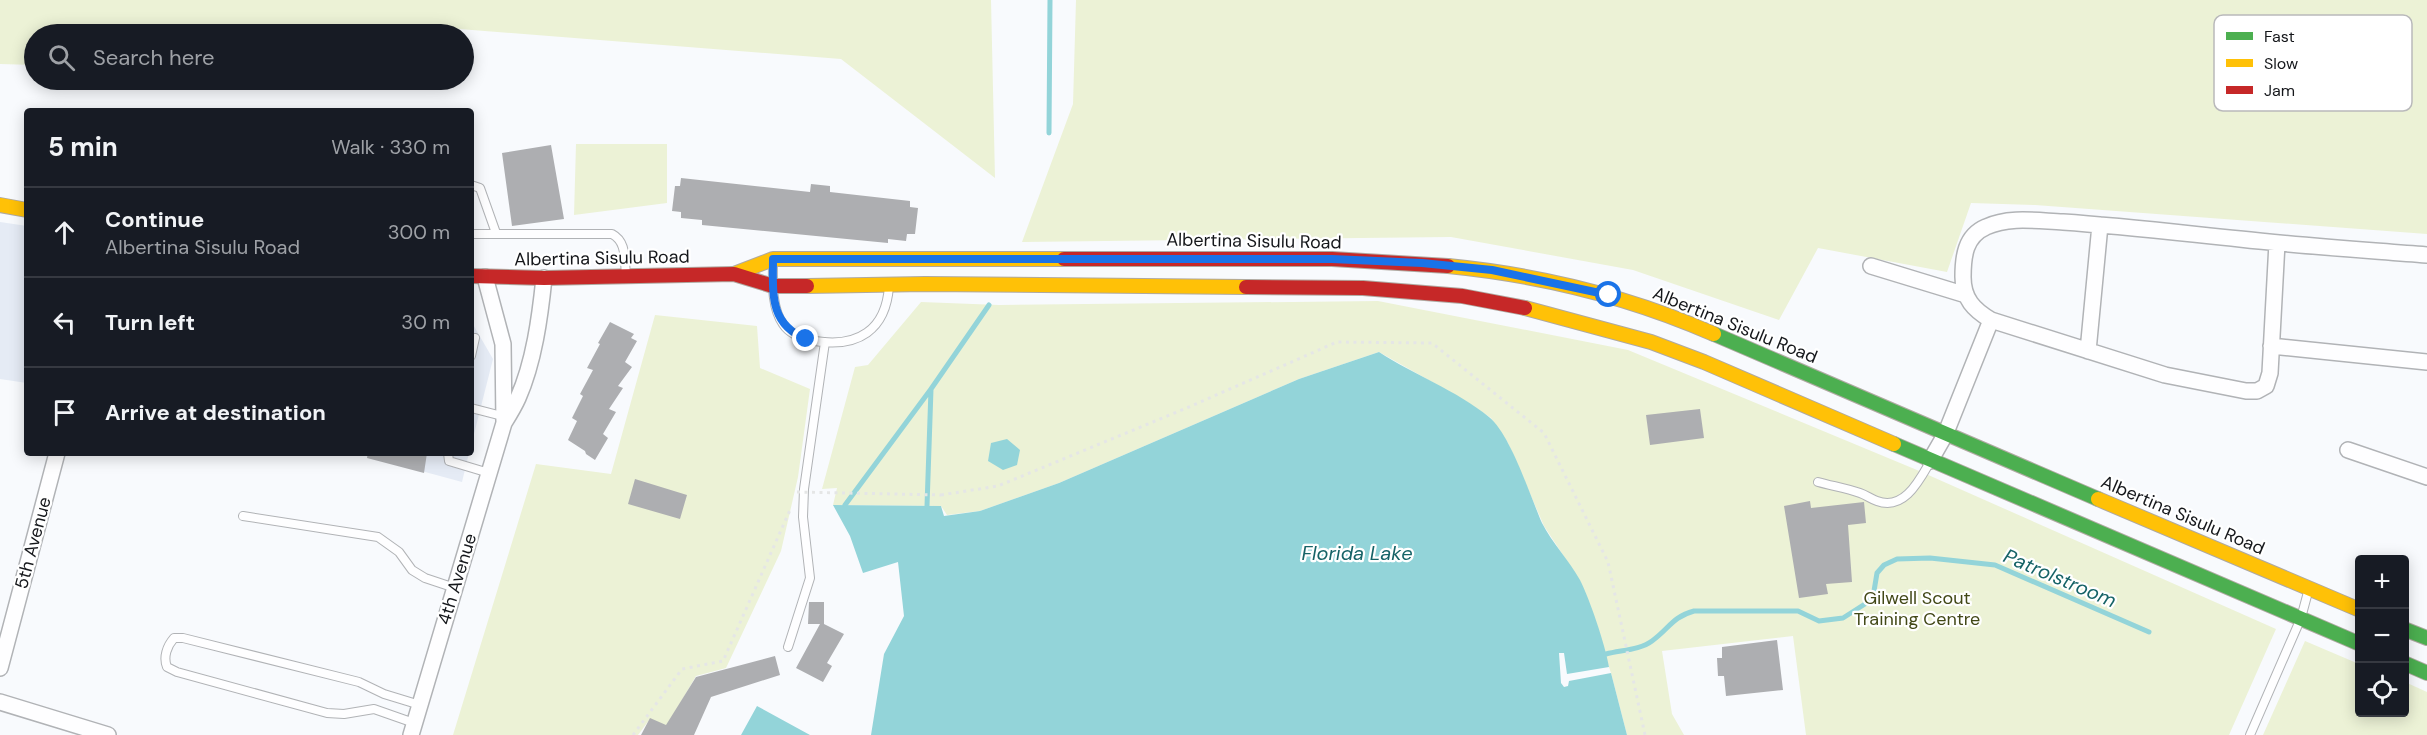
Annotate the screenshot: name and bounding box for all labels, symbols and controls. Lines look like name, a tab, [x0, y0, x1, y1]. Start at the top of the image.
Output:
legend	[2214, 15, 2412, 111]
search box	[24, 24, 474, 90]
text: Fast	[2264, 26, 2295, 47]
icon: search	[45, 41, 78, 74]
text: Search here	[93, 43, 214, 72]
text: Slow	[2264, 53, 2298, 74]
text: Jam	[2264, 80, 2295, 101]
text: 5 min	[48, 130, 118, 164]
text: Walk · 330 m	[331, 134, 450, 160]
text: Continue	[105, 205, 204, 234]
icon: ahead	[48, 216, 81, 249]
text: 300 m	[388, 219, 450, 245]
street label: Albertina Sisulu Road	[1166, 227, 1342, 255]
text: Albertina Sisulu Road	[105, 234, 300, 260]
street label: Albertina Sisulu Road	[514, 244, 690, 272]
route start	[1595, 281, 1621, 307]
street label: Albertina Sisulu Road	[1649, 281, 1821, 369]
icon: left	[48, 306, 81, 339]
text: Turn left	[105, 308, 195, 337]
text: 30 m	[401, 309, 450, 335]
route end	[792, 325, 818, 351]
icon: arrive	[48, 396, 81, 429]
text: Arrive at destination	[105, 398, 326, 427]
street label: Albertina Sisulu Road	[2098, 470, 2268, 560]
street label: 5th Avenue	[9, 494, 57, 592]
street label: 4th Avenue	[432, 530, 482, 628]
water label: Florida Lake	[1301, 540, 1413, 566]
water label: Patrolstroom	[2000, 543, 2120, 613]
map controls	[2355, 555, 2409, 717]
button: +	[2355, 555, 2409, 609]
park label: Gilwell Scout Training Centre	[1854, 586, 1980, 631]
button: −	[2355, 609, 2409, 663]
button: locate	[2355, 663, 2409, 717]

